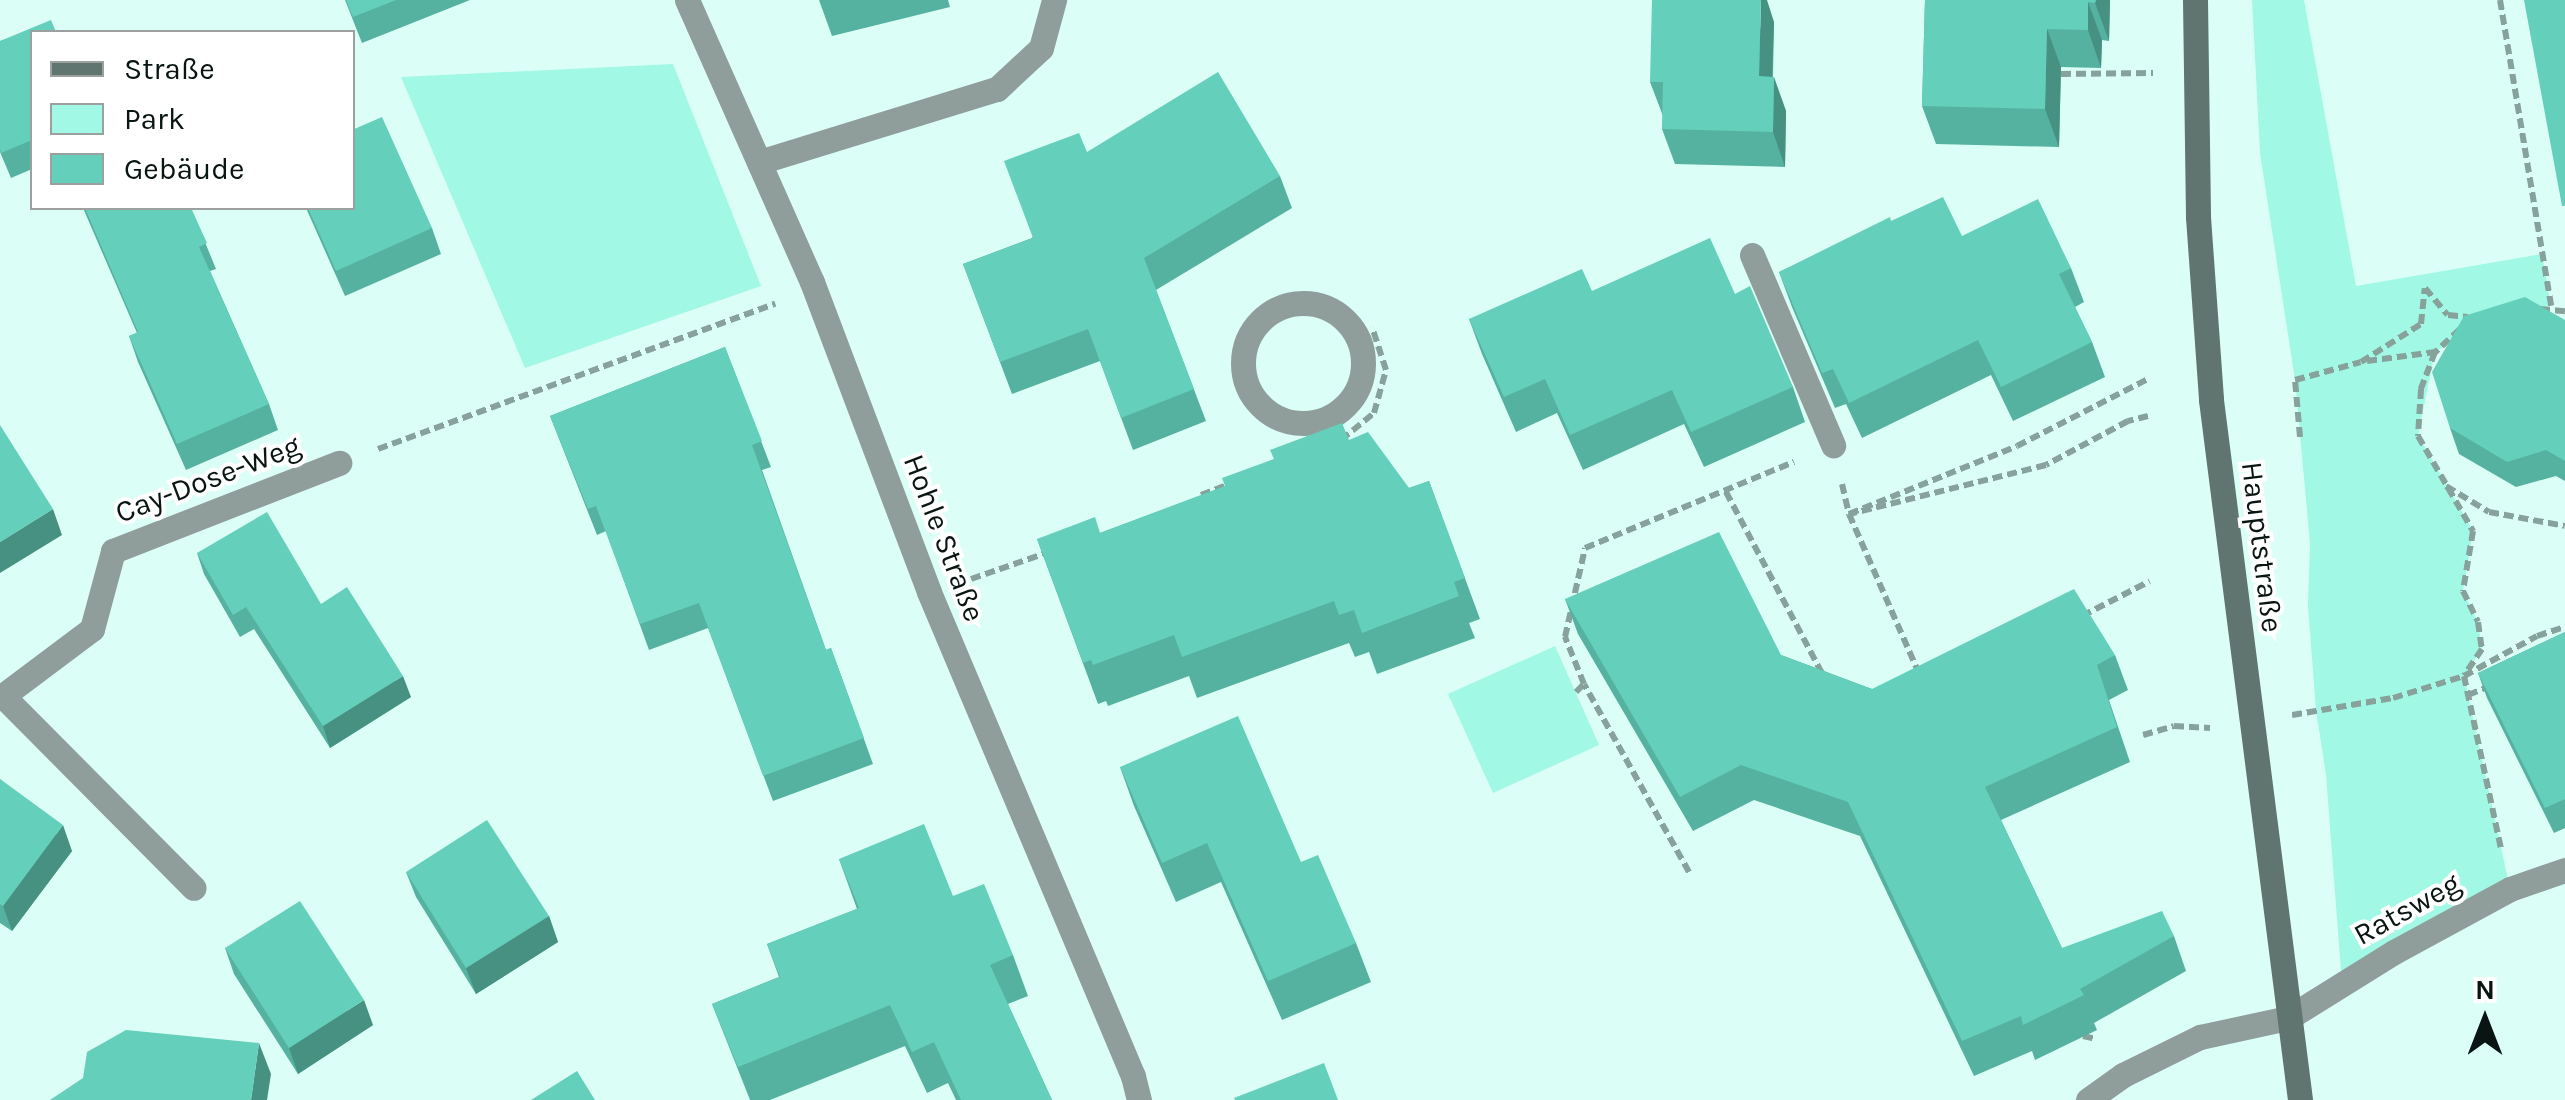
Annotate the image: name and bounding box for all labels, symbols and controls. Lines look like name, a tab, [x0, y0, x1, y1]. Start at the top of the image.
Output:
legend	[30, 30, 355, 210]
text: Straße	[124, 51, 215, 87]
text: Park	[124, 101, 185, 137]
text: Gebäude	[124, 151, 244, 187]
street label: Cay-Dose-Weg	[110, 427, 306, 531]
street label: Hohle Straße	[896, 449, 992, 627]
street label: Hauptstraße	[2234, 460, 2290, 634]
street label: Ratsweg	[2348, 865, 2466, 953]
north arrow	[2435, 970, 2535, 1070]
text: N	[2475, 973, 2495, 1006]

